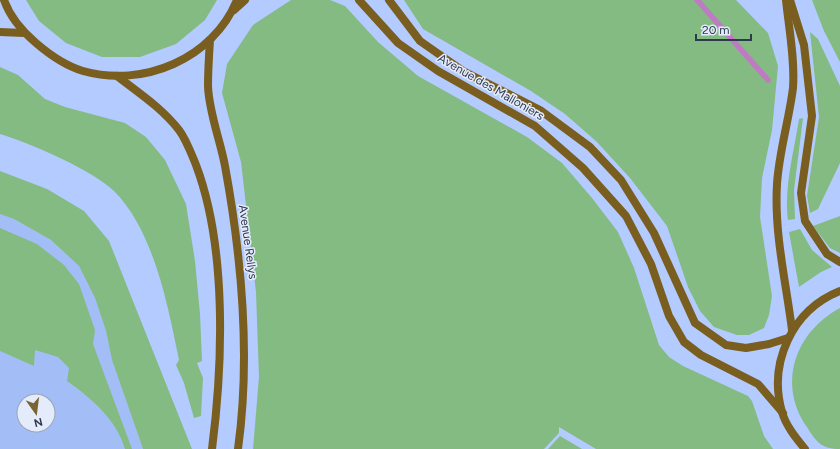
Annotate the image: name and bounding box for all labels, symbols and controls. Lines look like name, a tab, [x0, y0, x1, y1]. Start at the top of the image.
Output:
scale bar	[696, 16, 751, 42]
text: 20 m	[702, 23, 730, 37]
street label: Avenue des Malloniers	[436, 51, 547, 123]
street label: Avenue Rellys	[236, 204, 260, 280]
north arrow	[16, 393, 56, 433]
text: N	[33, 415, 44, 430]

